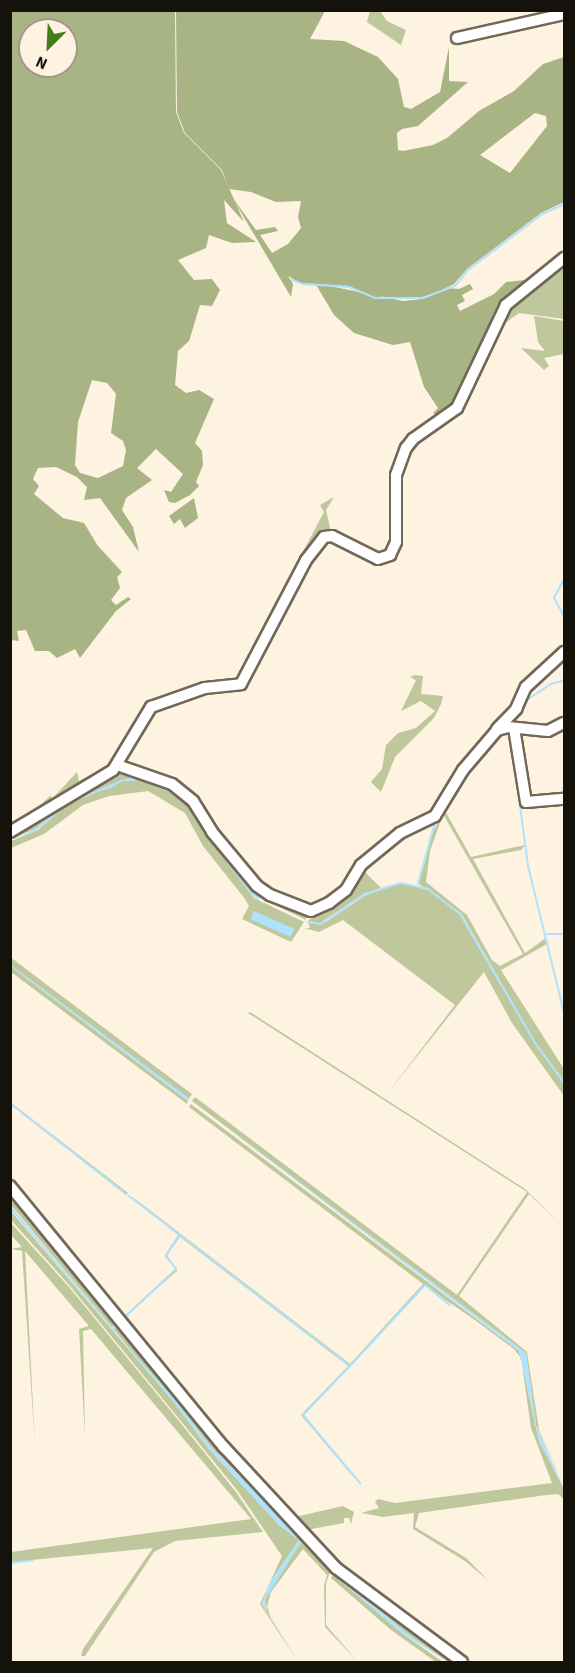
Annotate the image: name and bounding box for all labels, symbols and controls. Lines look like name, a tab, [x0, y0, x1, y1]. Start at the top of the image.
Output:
north arrow	[18, 18, 78, 78]
text: N	[32, 50, 51, 75]

